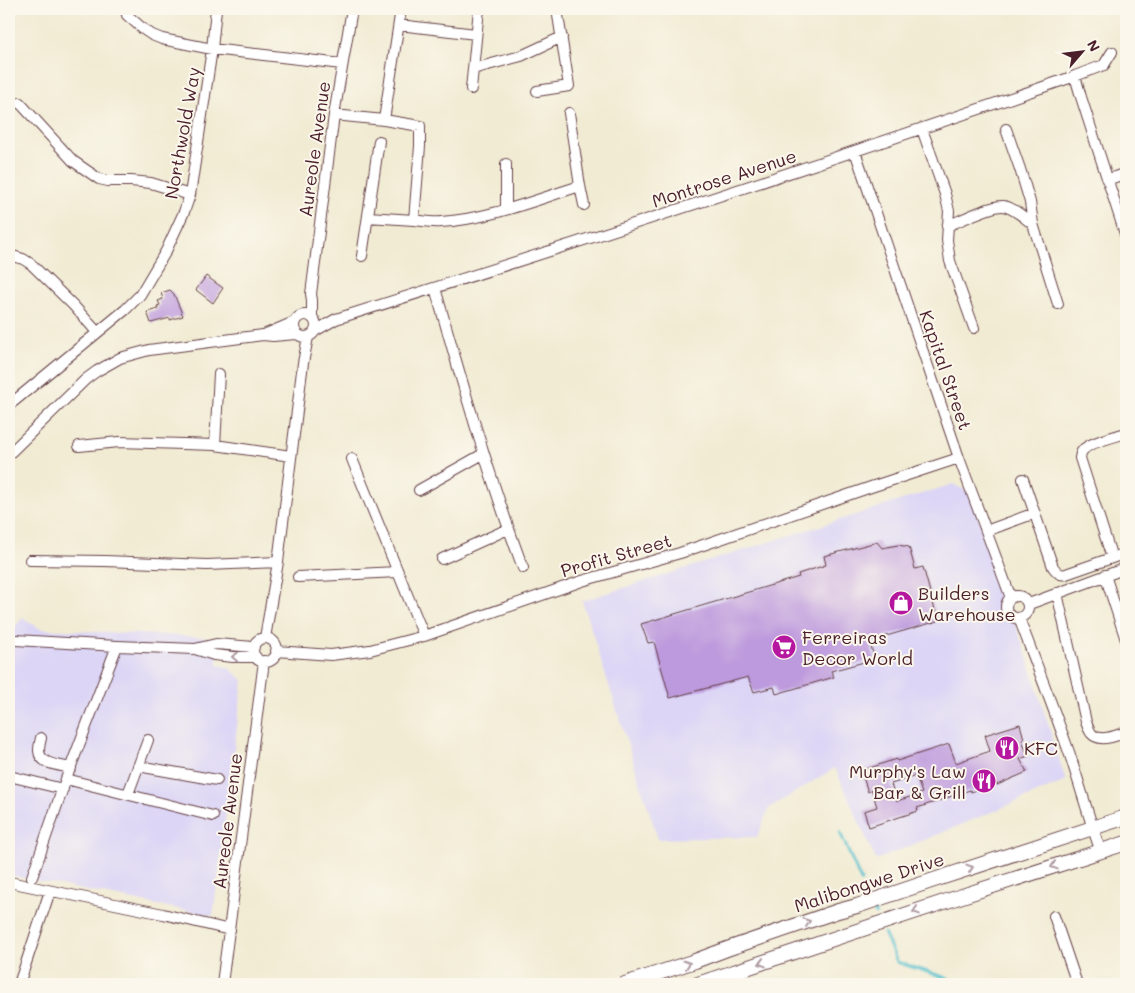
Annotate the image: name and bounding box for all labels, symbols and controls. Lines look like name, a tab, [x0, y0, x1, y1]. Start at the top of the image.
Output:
north arrow	[1058, 28, 1108, 78]
text: N	[1083, 37, 1105, 55]
street label: Northwold Way	[159, 65, 205, 201]
street label: Aureole Avenue	[293, 80, 335, 218]
street label: Montrose Avenue	[649, 143, 799, 213]
street label: Kapital Street	[914, 307, 978, 433]
street label: Profit Street	[558, 528, 674, 582]
place label: Builders Warehouse	[918, 581, 1016, 626]
shop icon: Builders Warehouse	[888, 590, 914, 616]
place label: Ferreiras Decor World	[802, 625, 913, 670]
supermarket icon: Ferreiras Decor World	[771, 634, 797, 660]
one-way arrow	[231, 652, 238, 662]
restaurant icon: KFC	[994, 735, 1020, 761]
place label: KFC	[1024, 736, 1058, 760]
street label: Aureole Avenue	[207, 752, 247, 890]
place label: Murphy's Law Bar & Grill	[849, 759, 966, 804]
restaurant icon: Murphy's Law Bar & Grill	[971, 768, 997, 794]
street label: Malibongwe Drive	[791, 846, 947, 918]
one-way arrow	[1051, 861, 1059, 871]
one-way arrow	[965, 864, 974, 874]
one-way arrow	[912, 906, 921, 916]
one-way arrow	[802, 918, 810, 928]
one-way arrow	[758, 957, 767, 967]
one-way arrow	[683, 959, 691, 969]

